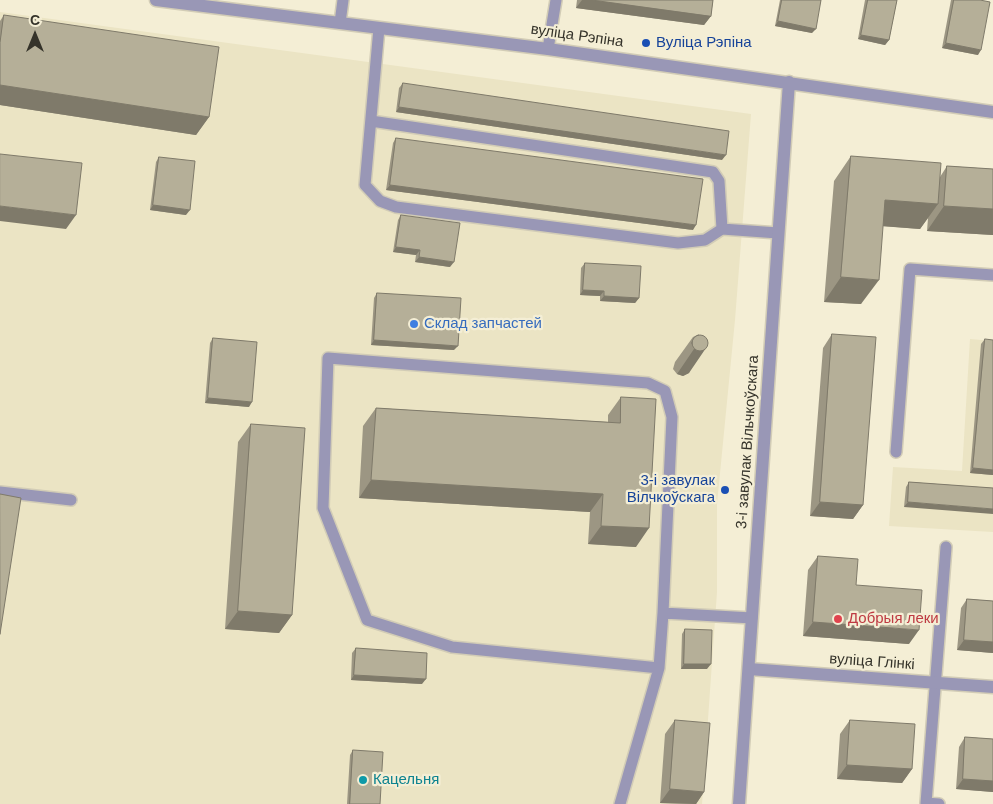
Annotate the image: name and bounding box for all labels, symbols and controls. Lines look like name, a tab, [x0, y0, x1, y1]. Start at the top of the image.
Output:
north arrow	[10, 10, 60, 60]
text: С	[30, 12, 40, 28]
street label: вуліца Рэпіна	[529, 21, 625, 51]
place label: Вуліца Рэпіна	[656, 34, 752, 52]
marker: Вуліца Рэпіна	[640, 37, 652, 49]
place label: Склад запчастей	[424, 315, 542, 333]
marker: Склад запчастей	[408, 318, 420, 330]
street label: 3-і завулак Вільчкоўскага	[733, 354, 763, 530]
place label: 3-і завулак Вілчкоўскага	[627, 472, 715, 507]
marker: 3-і завулак Вілчкоўскага	[719, 484, 731, 496]
place label: Добрыя леки	[848, 610, 939, 628]
marker: Добрыя леки	[832, 613, 844, 625]
street label: вуліца Глінкі	[829, 650, 915, 674]
place label: Кацельня	[373, 771, 439, 789]
marker: Кацельня	[357, 774, 369, 786]

